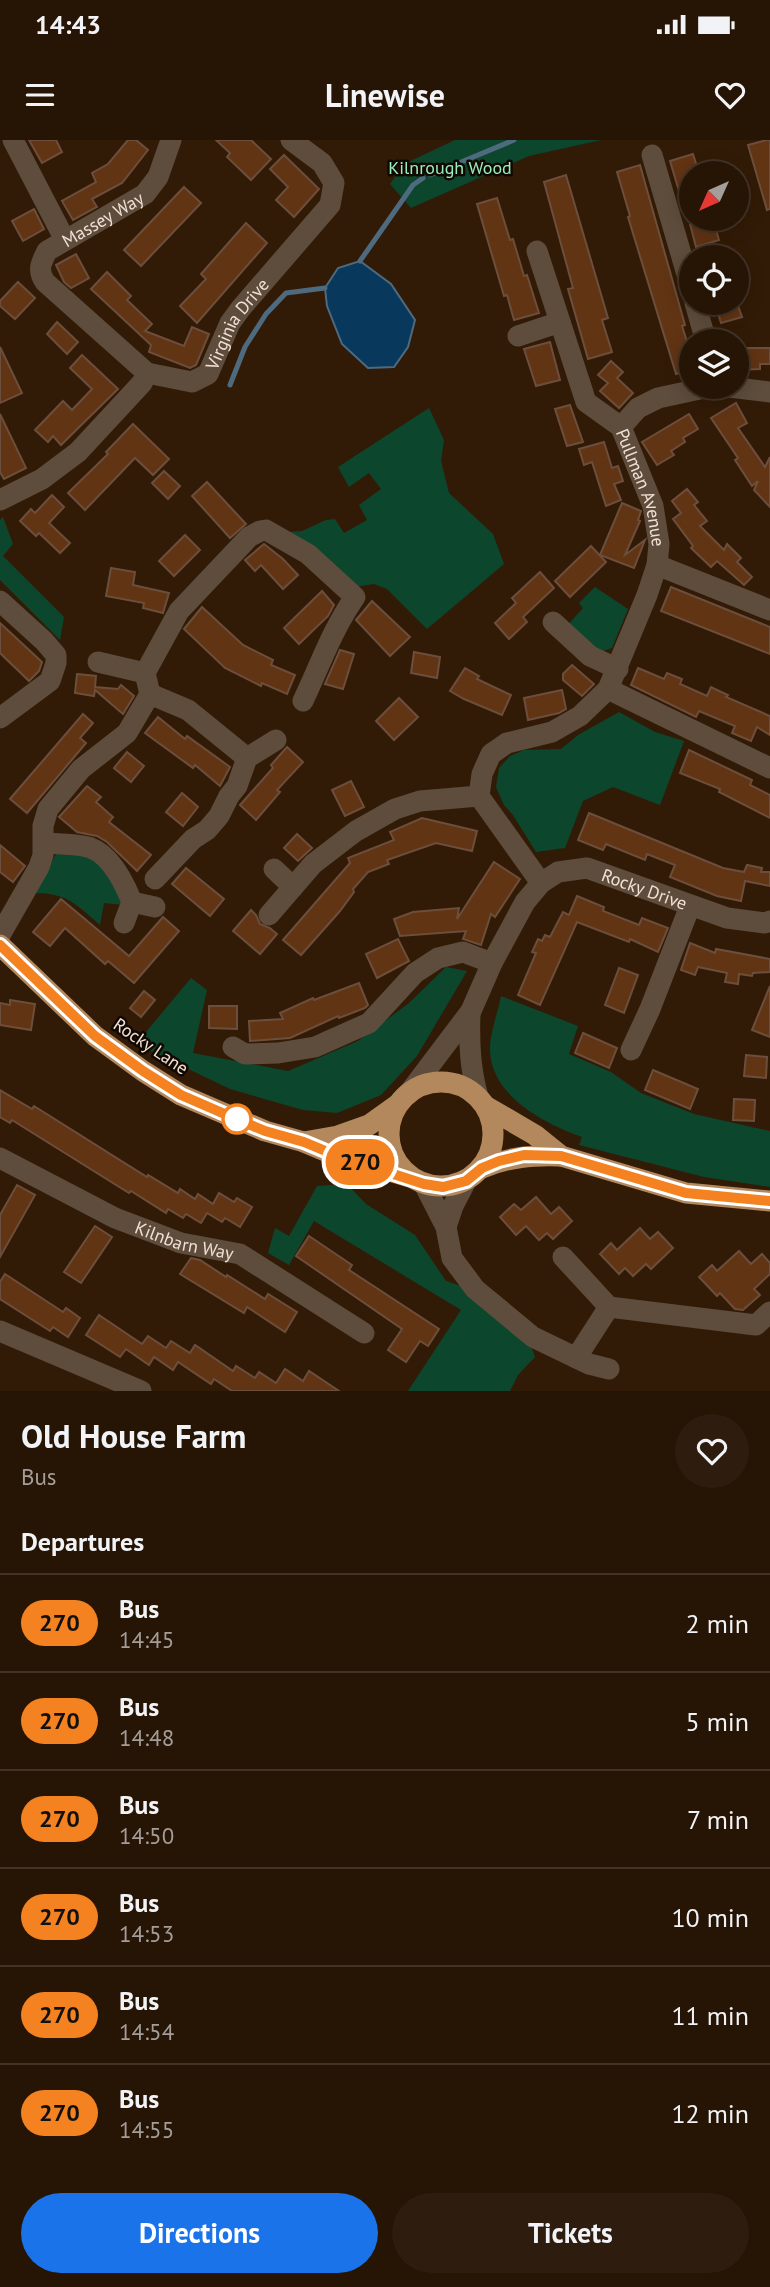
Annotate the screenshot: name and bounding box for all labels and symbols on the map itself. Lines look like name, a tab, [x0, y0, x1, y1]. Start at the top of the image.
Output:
park label: Kilnrough Wood	[388, 156, 512, 179]
north arrow	[679, 161, 749, 231]
street label: Massey Way	[57, 186, 148, 252]
street label: Virginia Drive	[199, 273, 273, 374]
street label: Pullman Avenue	[611, 425, 671, 548]
street label: Rocky Drive	[599, 863, 690, 914]
street label: Rocky Lane	[109, 1013, 193, 1079]
unlabelled marker	[222, 1104, 252, 1134]
line badge: 270	[320, 1139, 400, 1185]
street label: Kilnbarn Way	[132, 1215, 236, 1264]

